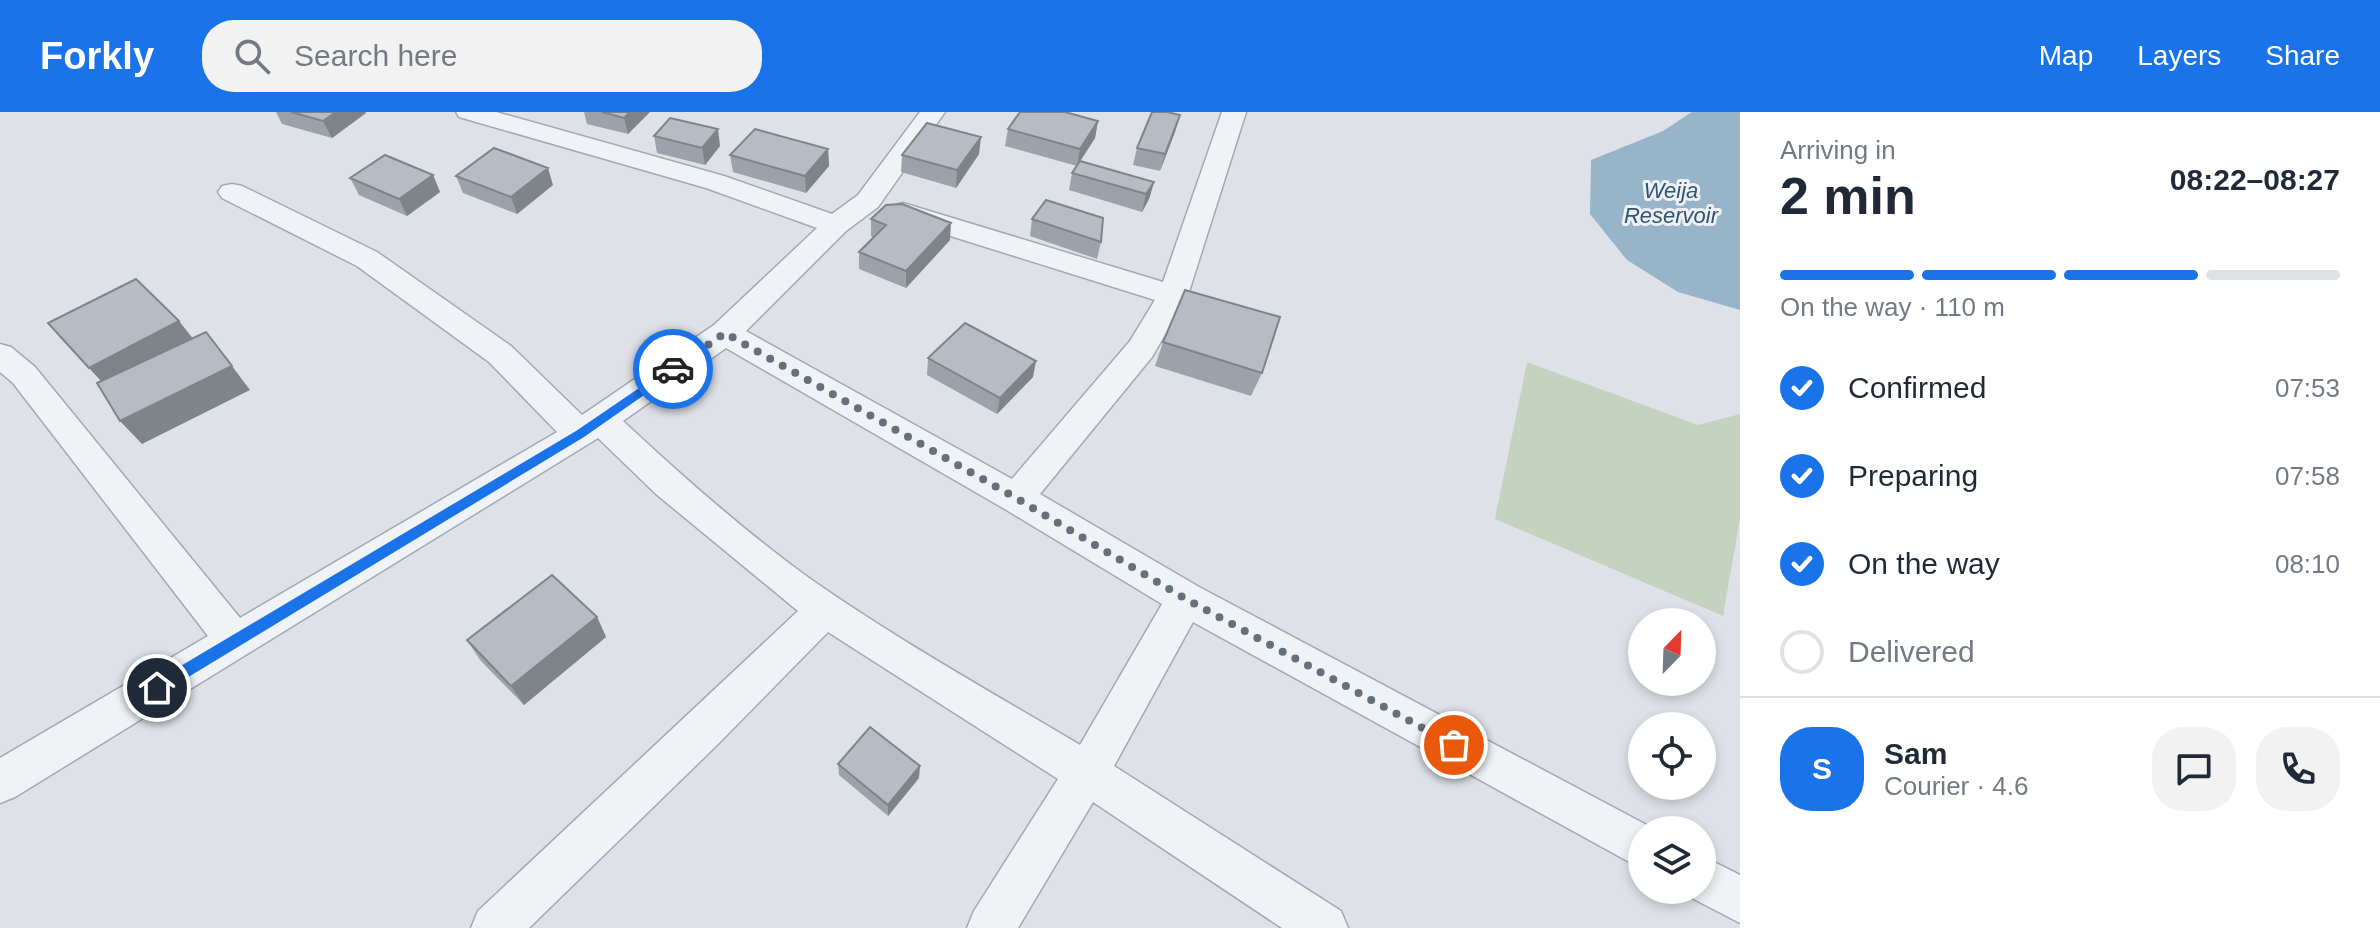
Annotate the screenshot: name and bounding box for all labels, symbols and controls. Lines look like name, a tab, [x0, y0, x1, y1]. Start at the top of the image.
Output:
search box	[202, 20, 762, 92]
icon: search	[230, 34, 274, 78]
text: Forkly	[40, 35, 154, 77]
text: Search here	[294, 39, 457, 72]
text: Map	[2039, 40, 2093, 71]
text: Layers	[2137, 40, 2221, 71]
text: Share	[2265, 40, 2340, 71]
text: Arriving in	[1780, 135, 1896, 165]
text: 08:22–08:27	[2170, 163, 2340, 196]
text: 2 min	[1780, 167, 1916, 225]
water label: Weija Reservoir	[1624, 178, 1720, 228]
text: On the way · 110 m	[1780, 292, 2005, 322]
courier	[633, 329, 713, 409]
icon: car	[651, 347, 695, 391]
icon: check	[1780, 366, 1824, 410]
text: Confirmed	[1848, 371, 1986, 404]
text: 07:53	[2275, 373, 2340, 403]
icon: check	[1780, 454, 1824, 498]
text: Preparing	[1848, 459, 1978, 492]
text: 07:58	[2275, 461, 2340, 491]
icon: check	[1780, 542, 1824, 586]
text: On the way	[1848, 547, 2000, 580]
text: 08:10	[2275, 549, 2340, 579]
north arrow	[1628, 608, 1716, 696]
map controls	[1628, 608, 1716, 904]
text: Delivered	[1848, 635, 1975, 668]
pin	[123, 654, 191, 722]
icon: home	[135, 666, 179, 710]
pin	[1420, 711, 1488, 779]
button: locate	[1628, 712, 1716, 800]
icon: bag	[1432, 723, 1476, 767]
button: chat	[2152, 727, 2236, 811]
button: phone	[2256, 727, 2340, 811]
text: Sam	[1884, 737, 1947, 770]
text: S	[1812, 752, 1832, 785]
text: Courier · 4.6	[1884, 771, 2029, 801]
button: layers	[1628, 816, 1716, 904]

